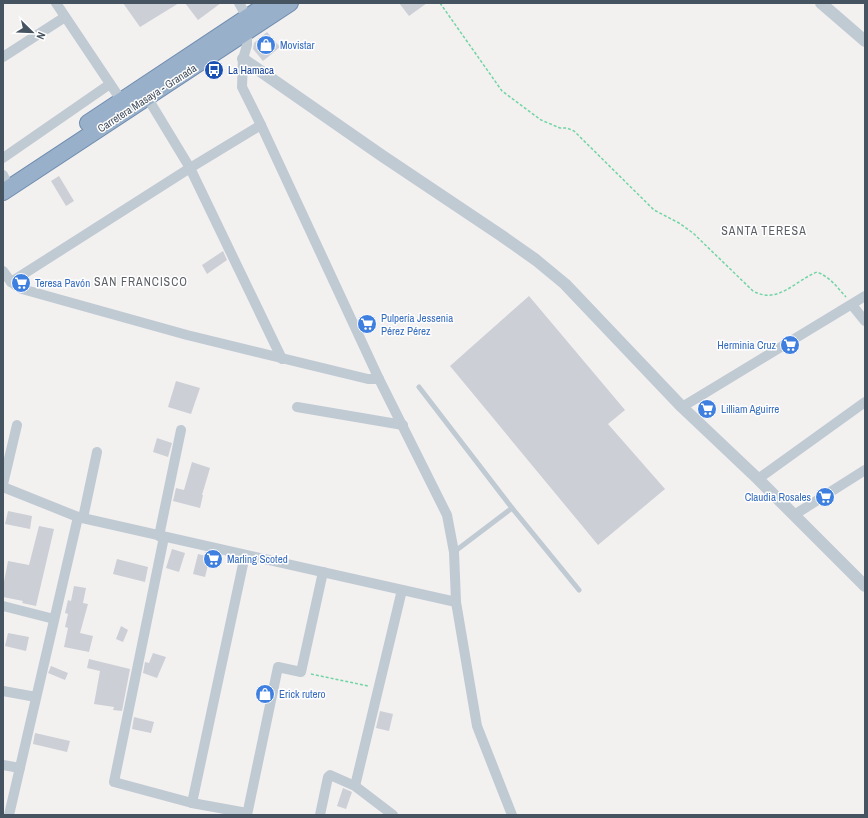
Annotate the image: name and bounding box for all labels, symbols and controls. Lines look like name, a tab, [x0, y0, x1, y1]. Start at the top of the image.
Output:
north arrow	[12, 12, 52, 52]
text: N	[33, 30, 49, 42]
shop icon: Movistar	[255, 34, 277, 56]
place label: Movistar	[280, 38, 315, 52]
bus stop icon: La Hamaca	[203, 59, 225, 81]
street label: Carretera Masaya - Granada	[95, 61, 199, 135]
place label: La Hamaca	[228, 63, 274, 77]
district label: SANTA TERESA	[721, 223, 807, 239]
supermarket icon: Teresa Pavón	[10, 272, 32, 294]
district label: SAN FRANCISCO	[94, 274, 188, 290]
place label: Teresa Pavón	[35, 276, 90, 290]
place label: Pulpería Jessenia Pérez Pérez	[381, 311, 453, 338]
supermarket icon: Pulpería Jessenia Pérez Pérez	[356, 313, 378, 335]
supermarket icon: Herminia Cruz	[779, 334, 801, 356]
place label: Herminia Cruz	[717, 338, 776, 352]
supermarket icon: Lilliam Aguirre	[696, 398, 718, 420]
place label: Lilliam Aguirre	[721, 402, 779, 416]
supermarket icon: Claudia Rosales	[814, 486, 836, 508]
place label: Claudia Rosales	[745, 490, 811, 504]
supermarket icon: Marling Scoted	[202, 548, 224, 570]
place label: Marling Scoted	[227, 552, 288, 566]
shop icon: Erick rutero	[254, 683, 276, 705]
place label: Erick rutero	[279, 687, 326, 701]

